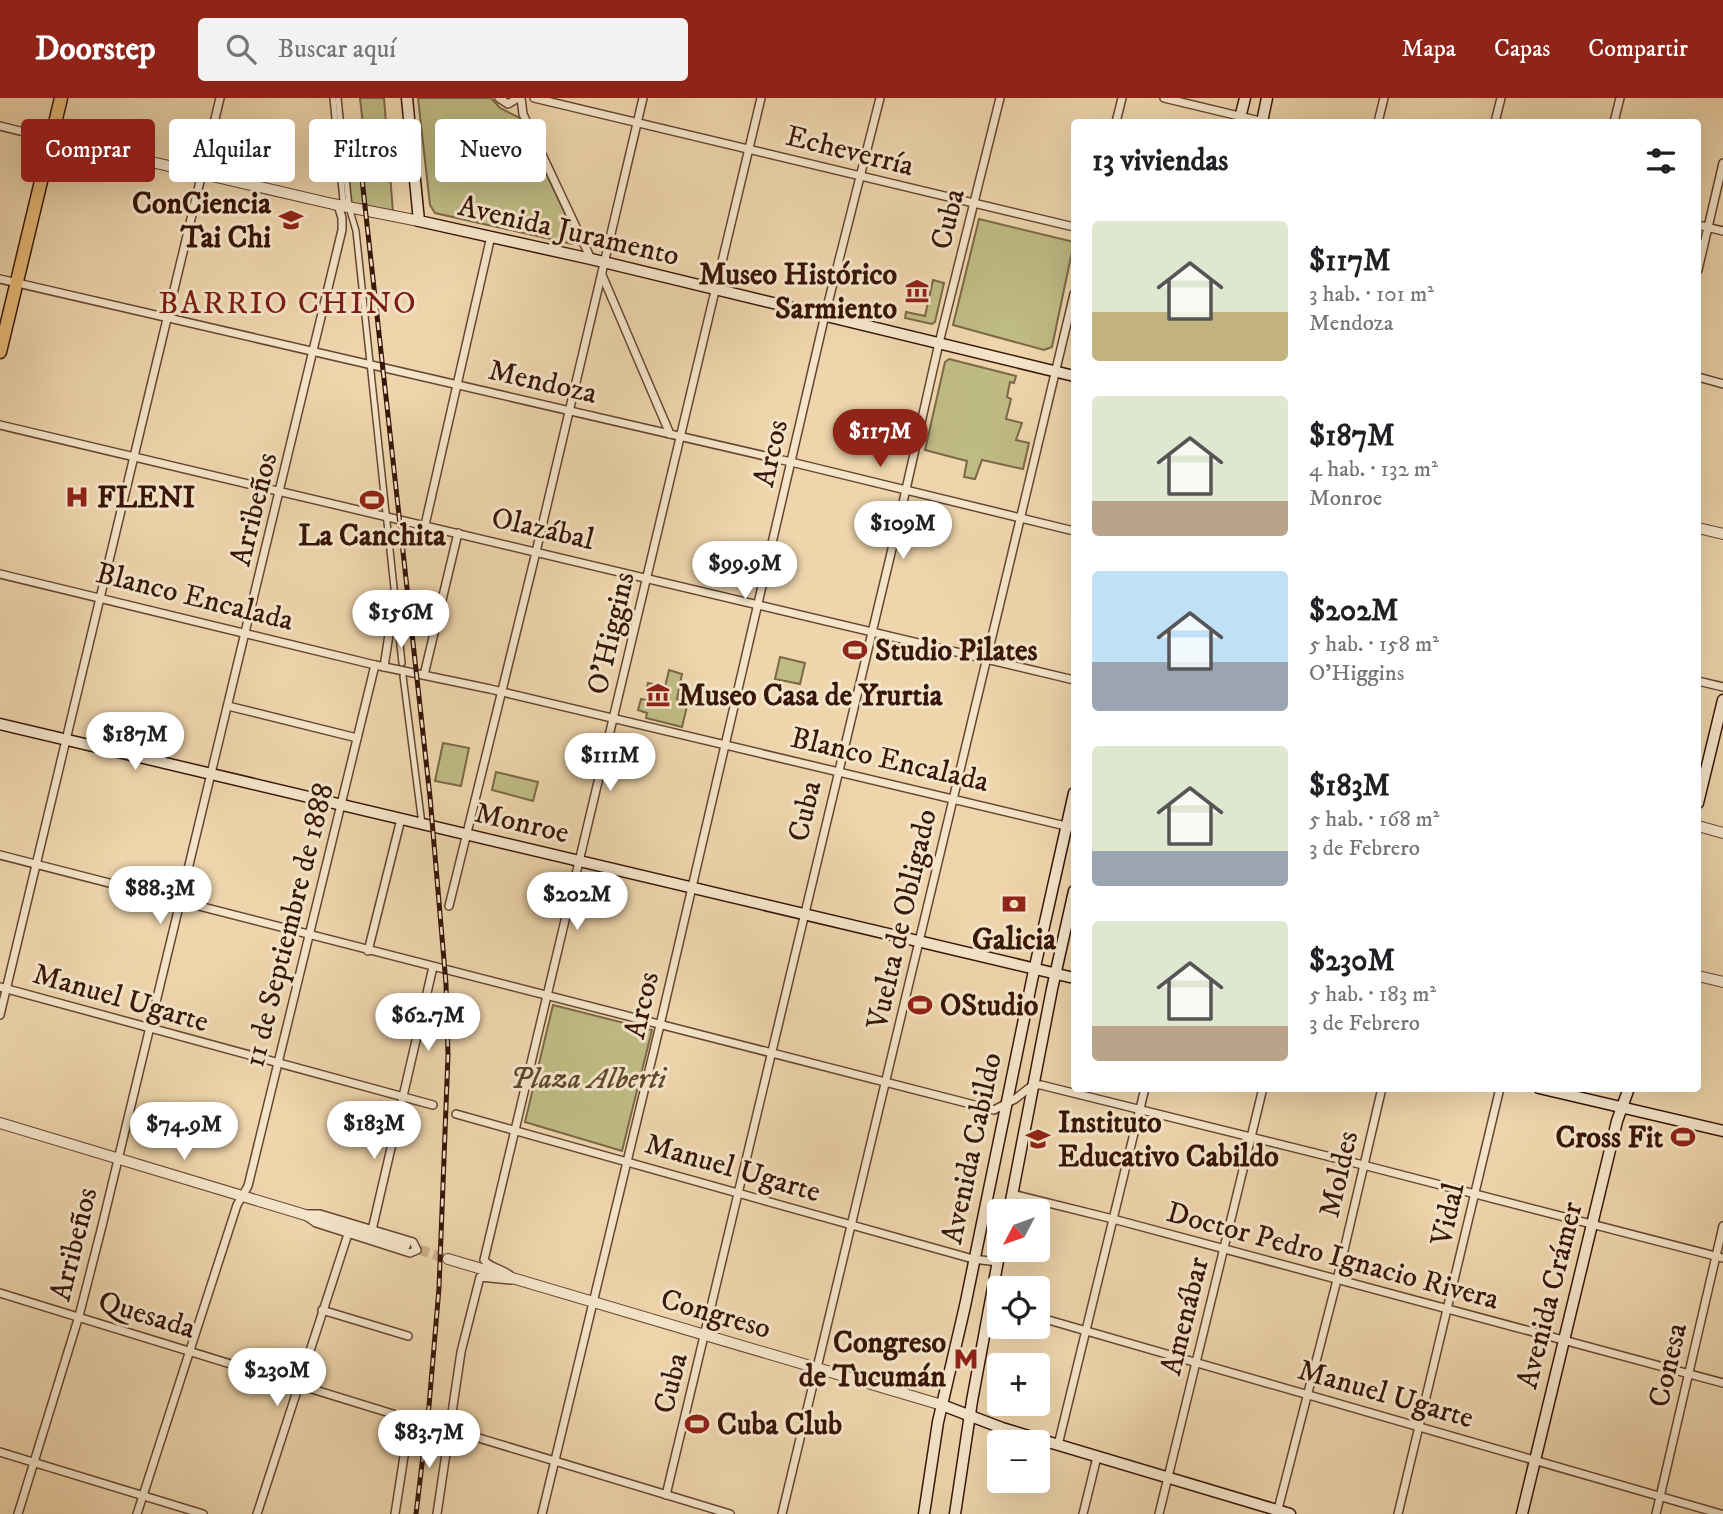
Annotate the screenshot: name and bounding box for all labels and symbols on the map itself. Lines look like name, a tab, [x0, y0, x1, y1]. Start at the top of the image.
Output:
street label: Echeverría	[782, 118, 918, 185]
street label: Cuba	[923, 185, 974, 254]
place label: ConCiencia Tai Chi	[132, 186, 272, 257]
street label: Avenida Juramento	[454, 188, 683, 275]
school or university icon: ConCiencia Tai Chi	[277, 206, 305, 234]
place label: Museo Histórico Sarmiento	[699, 257, 897, 328]
museum icon: Museo Histórico Sarmiento	[903, 277, 931, 305]
district label: BARRIO CHINO	[158, 284, 418, 324]
street label: Mendoza	[485, 352, 601, 413]
pin: $117M	[831, 410, 929, 469]
street label: Arcos	[746, 416, 797, 490]
street label: Arribeños	[222, 449, 286, 570]
place label: FLENI	[97, 480, 195, 517]
hospital icon: FLENI	[63, 483, 91, 511]
sports icon: La Canchita	[358, 486, 386, 514]
street label: Olazábal	[488, 500, 598, 559]
pin: $109M	[854, 502, 952, 561]
place label: La Canchita	[298, 518, 447, 555]
pin: $99.9M	[688, 542, 802, 601]
street label: Blanco Encalada	[92, 555, 297, 640]
street label: O'Higgins	[579, 569, 643, 698]
pin: $156M	[352, 590, 450, 650]
place label: Studio Pilates	[875, 633, 1038, 670]
sports icon: Studio Pilates	[841, 636, 869, 664]
place label: Museo Casa de Yrurtia	[678, 678, 944, 715]
museum icon: Museo Casa de Yrurtia	[644, 681, 672, 709]
pin: $187M	[86, 712, 184, 772]
street label: Blanco Encalada	[787, 720, 993, 801]
pin: $111M	[561, 734, 659, 793]
street label: Cuba	[781, 777, 830, 845]
street label: 11 de Septiembre de 1888	[236, 779, 343, 1071]
street label: Monroe	[471, 795, 572, 852]
street label: Vuelta de Obligado	[859, 806, 946, 1034]
pin: $88.3M	[103, 866, 217, 926]
pin: $202M	[528, 872, 626, 932]
bank icon: Galicia	[1000, 890, 1028, 918]
place label: Galicia	[972, 922, 1057, 959]
street label: Manuel Ugarte	[28, 956, 213, 1041]
street label: Arcos	[617, 968, 668, 1042]
place label: OStudio	[940, 988, 1038, 1025]
sports icon: OStudio	[906, 991, 934, 1019]
pin: $62.7M	[371, 993, 485, 1053]
street label: Avenida Cabildo	[934, 1049, 1011, 1247]
park label: Plaza Alberti	[510, 1061, 668, 1098]
pin: $74.9M	[127, 1102, 241, 1162]
pin: $183M	[325, 1102, 423, 1161]
place label: Instituto Educativo Cabildo	[1058, 1105, 1279, 1176]
place label: Cross Fit	[1555, 1120, 1663, 1157]
sports icon: Cross Fit	[1669, 1123, 1697, 1151]
school or university icon: Instituto Educativo Cabildo	[1024, 1125, 1052, 1153]
street label: Manuel Ugarte	[640, 1126, 825, 1211]
street label: Moldes	[1312, 1127, 1367, 1221]
street label: Vidal	[1423, 1179, 1474, 1250]
street label: Arribeños	[42, 1184, 106, 1305]
street label: Doctor Pedro Ignacio Rivera	[1162, 1194, 1503, 1319]
street label: Avenida Crámer	[1509, 1198, 1592, 1393]
north arrow	[987, 1199, 1050, 1262]
street label: Amenábar	[1153, 1254, 1218, 1379]
street label: Congreso	[656, 1281, 775, 1348]
street label: Quesada	[94, 1283, 200, 1348]
street label: Conesa	[1641, 1319, 1696, 1411]
place label: Congreso de Tucumán	[799, 1325, 946, 1396]
metro station icon: Congreso de Tucumán	[952, 1345, 980, 1373]
pin: $230M	[228, 1348, 326, 1408]
street label: Cuba	[646, 1349, 697, 1418]
street label: Manuel Ugarte	[1293, 1352, 1478, 1437]
place label: Cuba Club	[717, 1407, 842, 1444]
pin: $83.7M	[372, 1410, 486, 1470]
sports icon: Cuba Club	[683, 1410, 711, 1438]

